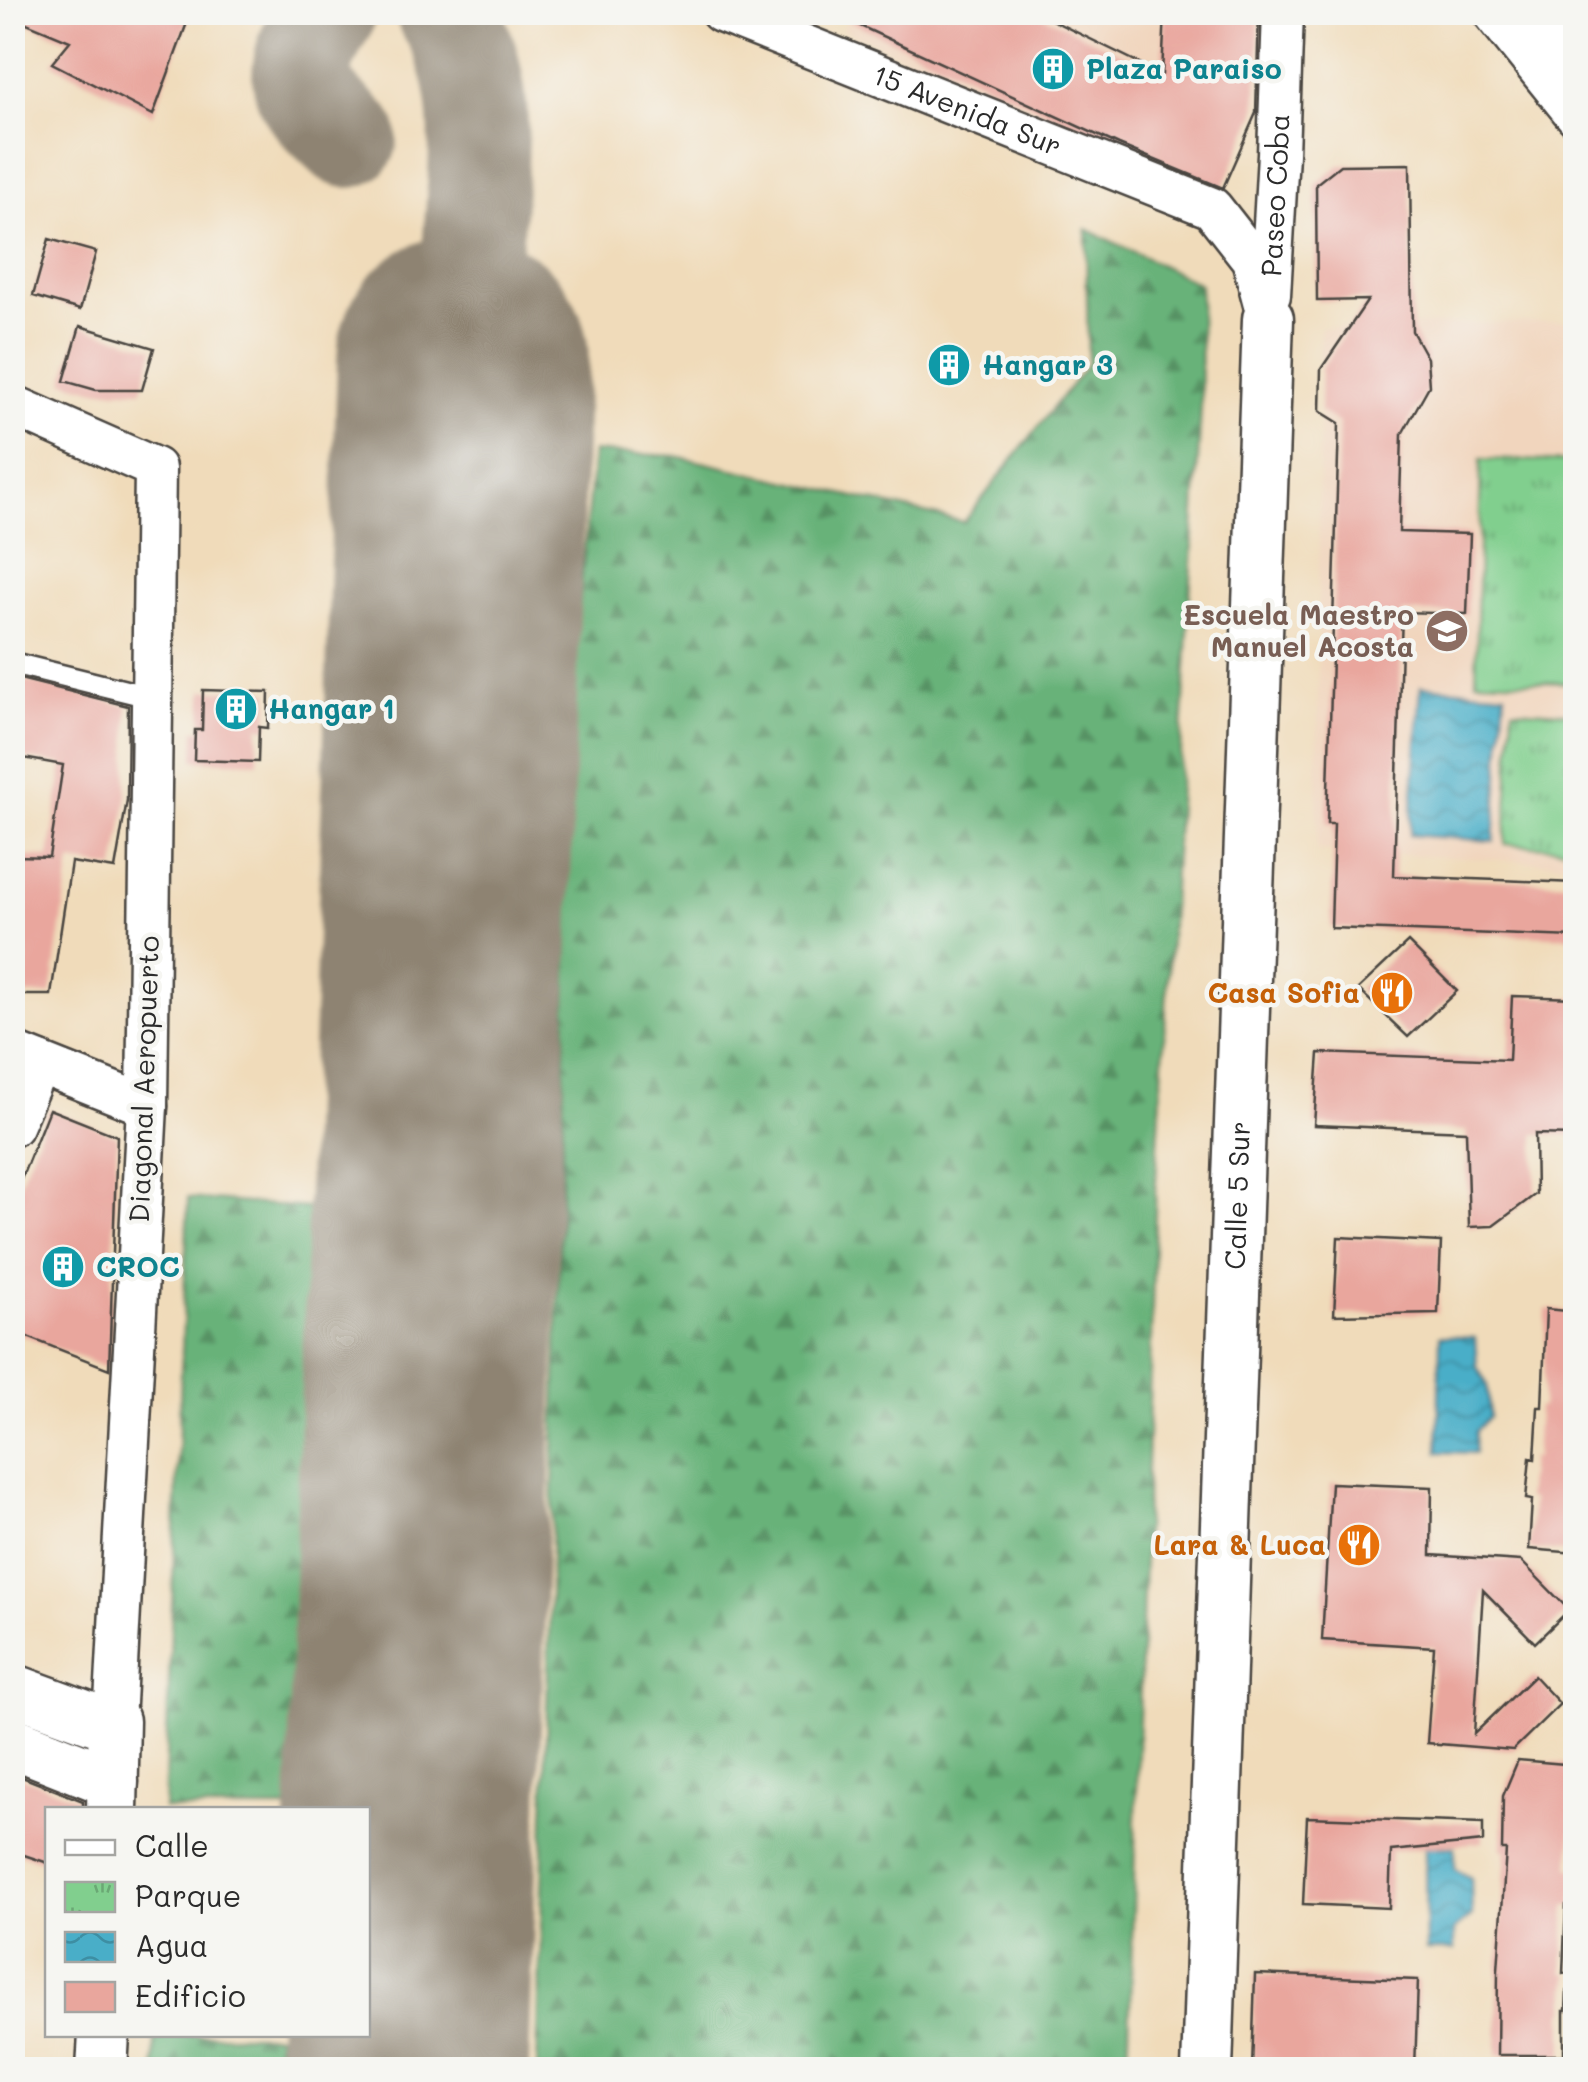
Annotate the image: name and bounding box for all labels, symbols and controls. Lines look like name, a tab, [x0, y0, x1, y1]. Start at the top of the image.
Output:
building icon: Plaza Paraiso	[1030, 46, 1076, 92]
place label: Plaza Paraiso	[1086, 50, 1282, 86]
street label: 15 Avenida Sur	[868, 56, 1067, 163]
street label: Paseo Coba	[1252, 113, 1296, 277]
building icon: Hangar 3	[926, 342, 972, 388]
place label: Hangar 3	[982, 346, 1113, 382]
place label: Escuela Maestro Manuel Acosta	[1183, 596, 1414, 664]
school or university icon: Escuela Maestro Manuel Acosta	[1424, 608, 1470, 654]
building icon: Hangar 1	[213, 686, 259, 732]
place label: Hangar 1	[268, 690, 395, 726]
street label: Diagonal Aeropuerto	[120, 935, 166, 1223]
restaurant icon: Casa Sofia	[1369, 970, 1415, 1016]
place label: Casa Sofia	[1207, 974, 1360, 1010]
street label: Calle 5 Sur	[1216, 1121, 1257, 1270]
building icon: CROC	[40, 1244, 86, 1290]
place label: CROC	[96, 1248, 180, 1284]
restaurant icon: Lara & Luca	[1336, 1522, 1382, 1568]
place label: Lara & Luca	[1153, 1526, 1326, 1562]
legend	[45, 1807, 370, 2037]
text: Calle	[135, 1825, 209, 1865]
text: Parque	[135, 1875, 241, 1915]
text: Agua	[135, 1925, 208, 1965]
text: Edificio	[135, 1975, 246, 2015]

